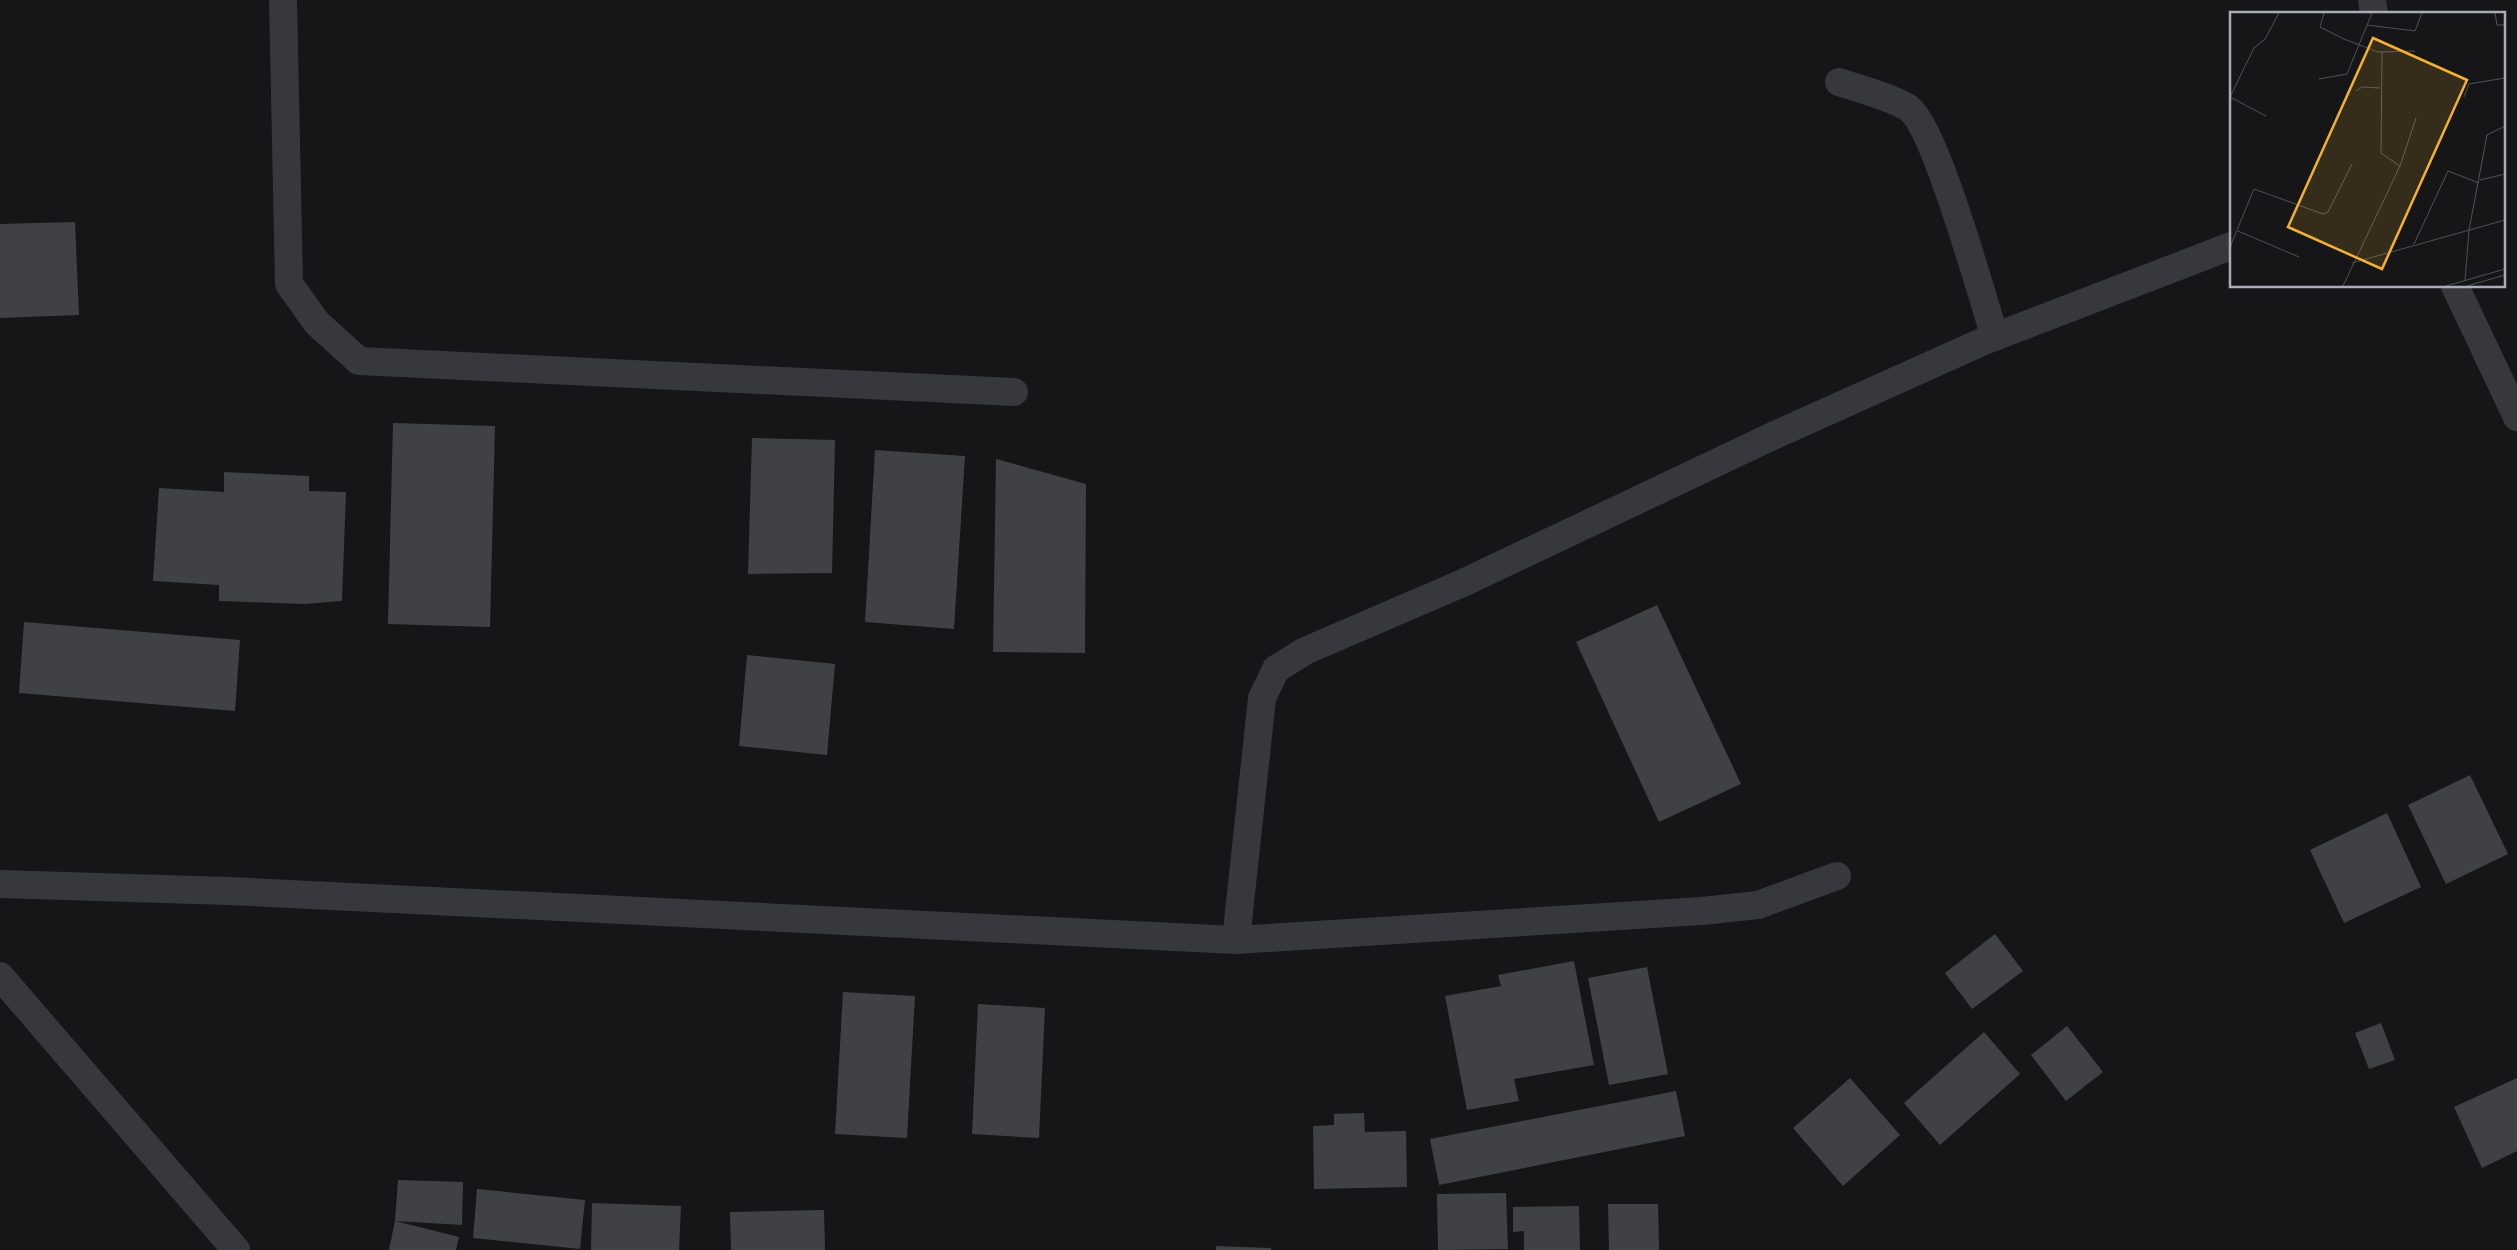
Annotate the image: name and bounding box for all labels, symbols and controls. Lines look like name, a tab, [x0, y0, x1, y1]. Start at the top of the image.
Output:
inset map	[2230, 12, 2504, 288]

